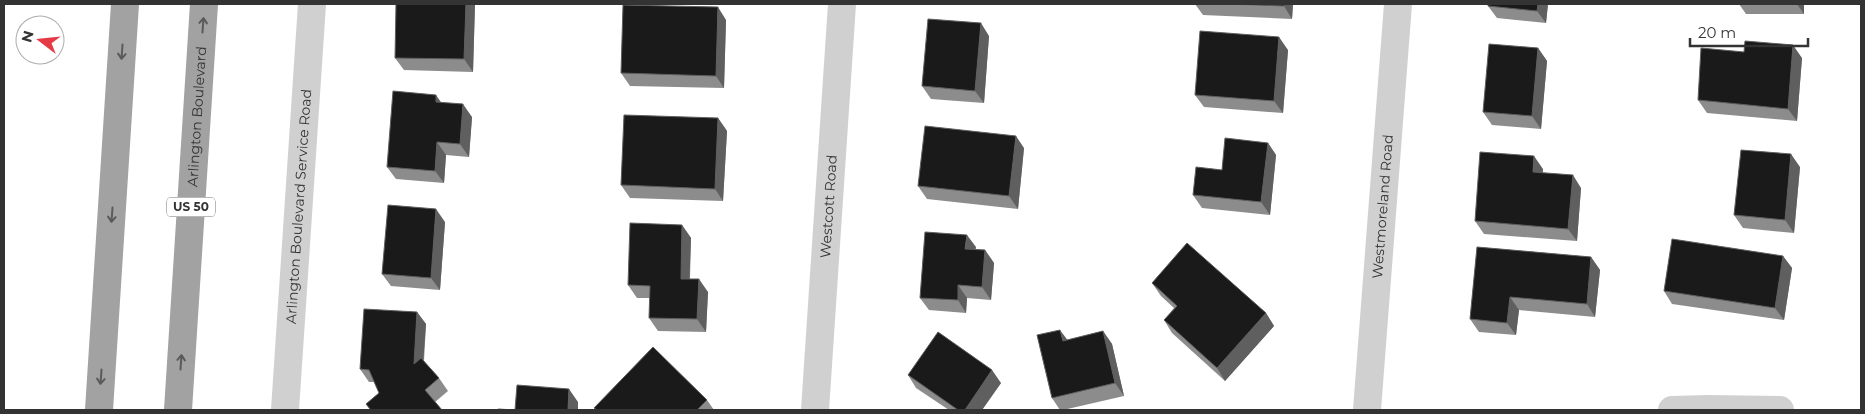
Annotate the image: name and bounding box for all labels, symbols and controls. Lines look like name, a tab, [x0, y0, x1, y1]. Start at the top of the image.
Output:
north arrow	[15, 15, 65, 65]
scale bar	[1690, 15, 1808, 47]
one-way arrow	[198, 17, 208, 33]
text: 20 m	[1698, 23, 1736, 42]
text: N	[17, 28, 38, 44]
one-way arrow	[118, 44, 127, 60]
street label: Arlington Boulevard	[183, 46, 210, 188]
street label: Arlington Boulevard Service Road	[282, 88, 315, 325]
street label: Westmoreland Road	[1368, 134, 1397, 279]
street label: Westcott Road	[816, 154, 841, 259]
road number: US 50	[167, 198, 215, 216]
one-way arrow	[107, 206, 116, 222]
one-way arrow	[176, 354, 185, 370]
one-way arrow	[96, 368, 106, 384]

